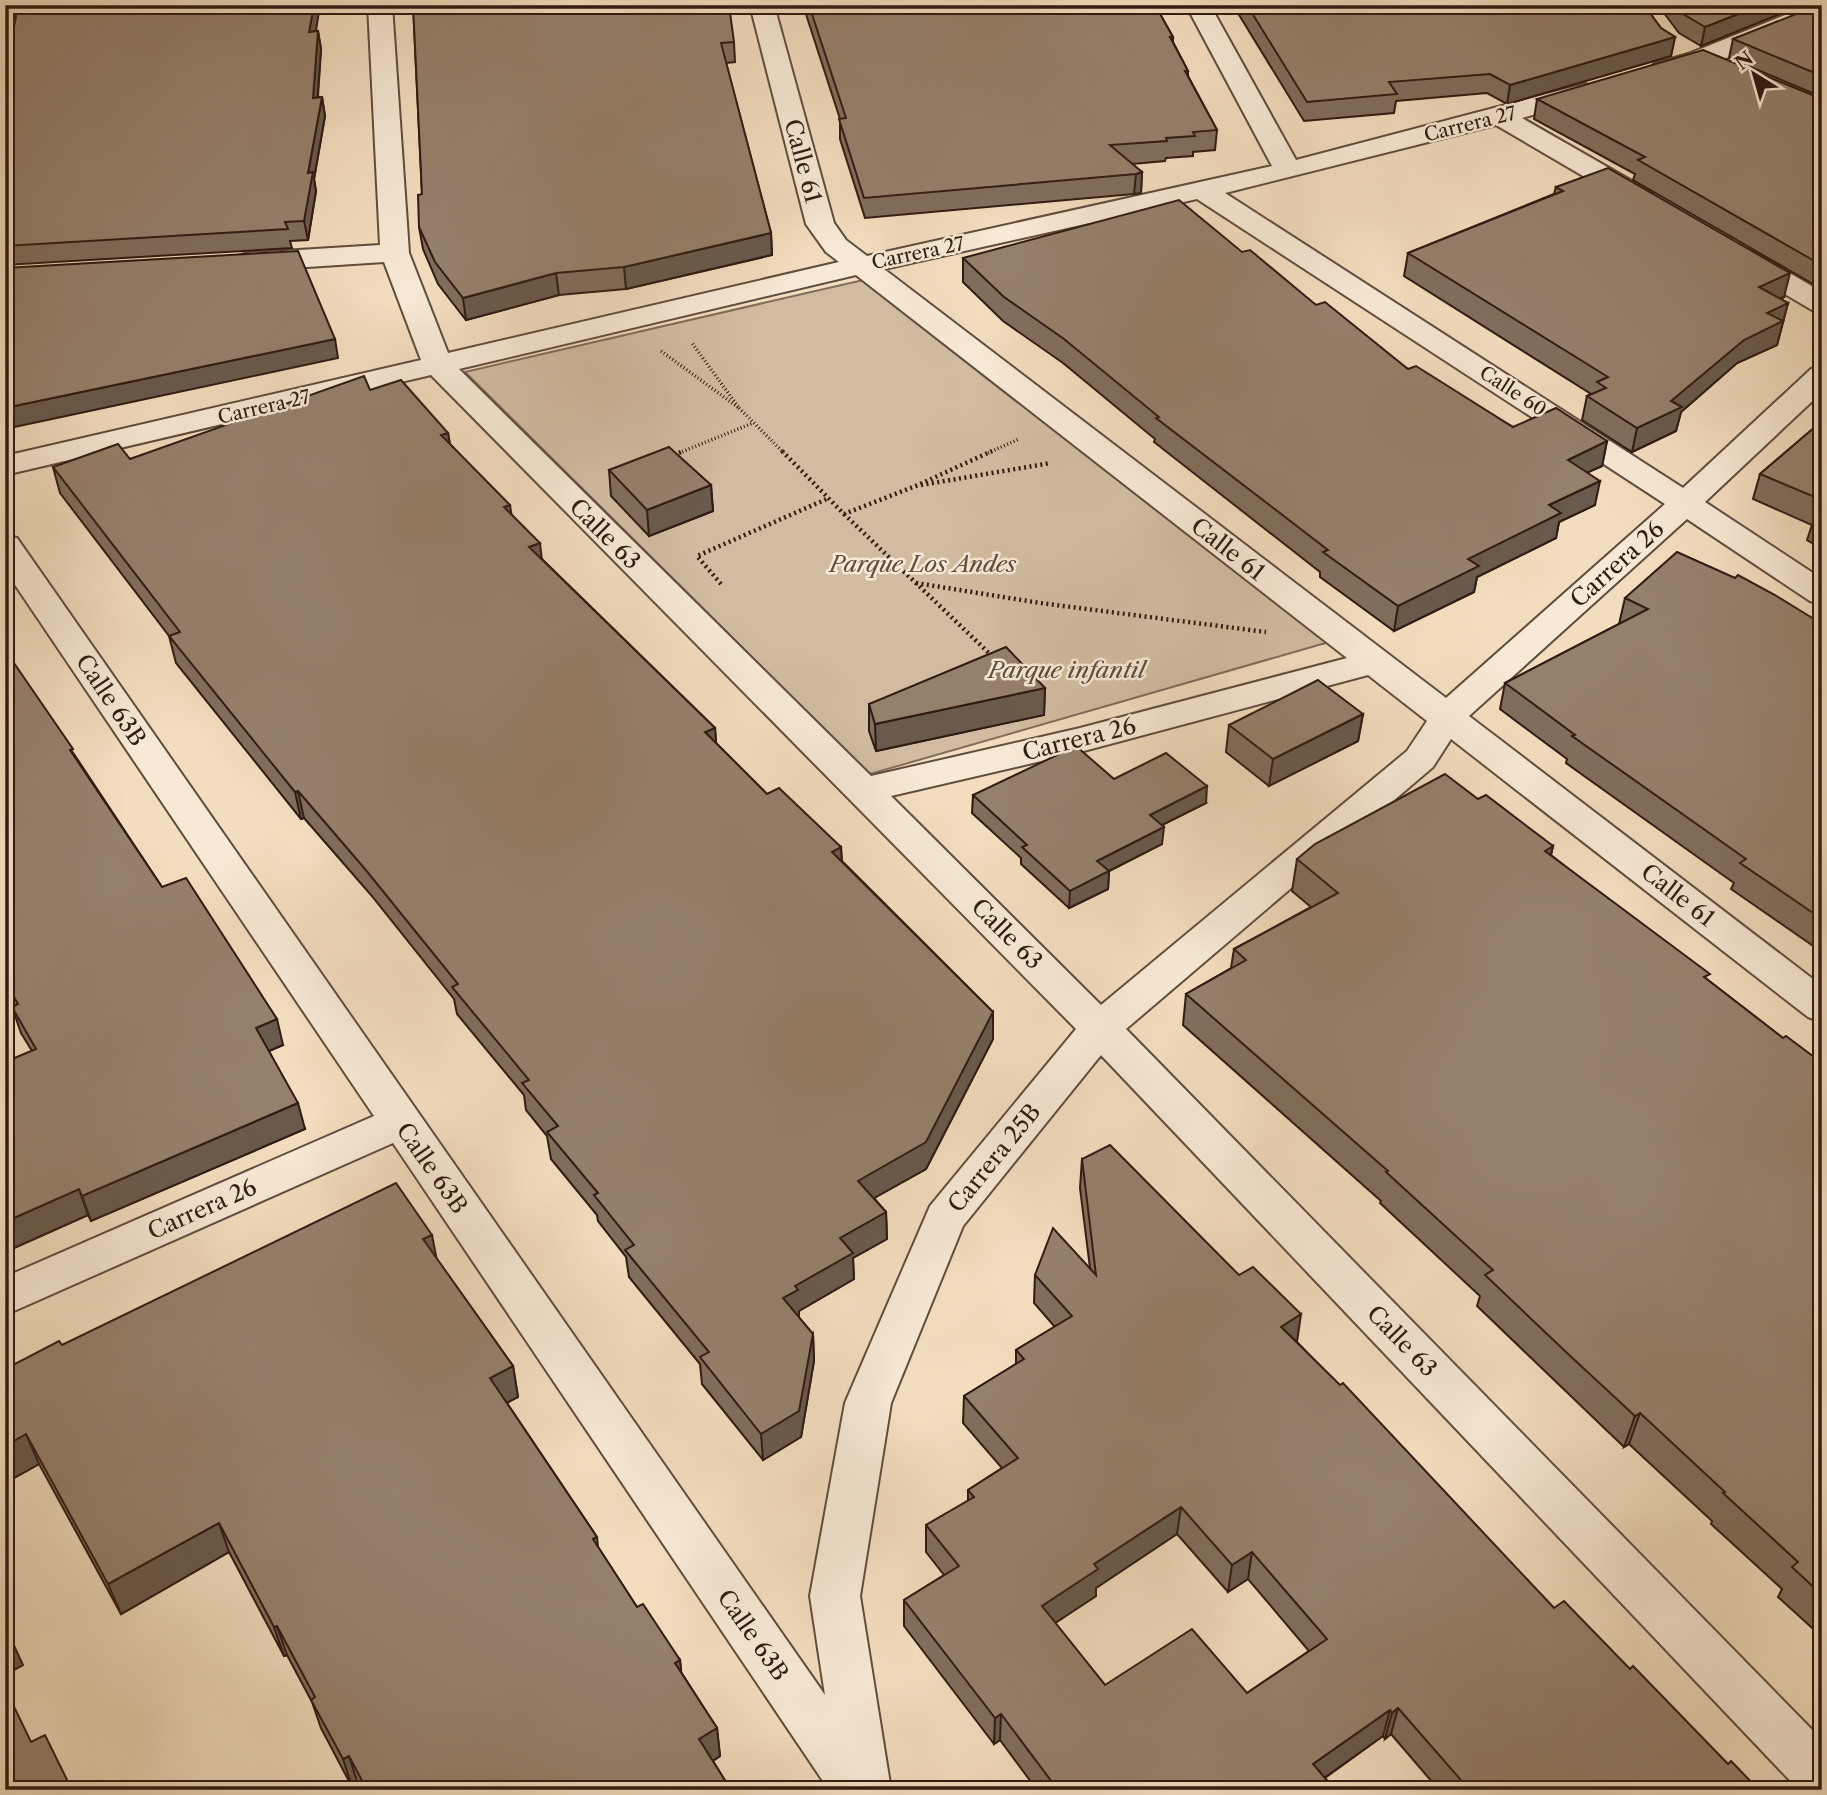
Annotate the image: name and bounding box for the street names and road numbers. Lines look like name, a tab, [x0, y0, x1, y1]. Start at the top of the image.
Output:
street label: Carrera 27	[1422, 101, 1519, 147]
street label: Calle 61	[778, 116, 828, 206]
street label: Carrera 27	[870, 232, 967, 274]
street label: Calle 60	[1475, 361, 1551, 421]
street label: Carrera 27	[216, 385, 313, 429]
street label: Calle 63	[564, 493, 646, 575]
street label: Calle 61	[1186, 512, 1271, 587]
street label: Carrera 26	[1565, 515, 1669, 613]
street label: Calle 63B	[70, 649, 152, 751]
street label: Carrera 26	[1019, 711, 1139, 767]
street label: Calle 61	[1636, 858, 1721, 933]
street label: Calle 63	[966, 893, 1048, 975]
street label: Carrera 25B	[942, 1098, 1046, 1218]
street label: Calle 63B	[390, 1117, 474, 1219]
street label: Carrera 26	[143, 1173, 261, 1245]
street label: Calle 63	[1361, 1299, 1443, 1383]
street label: Calle 63B	[711, 1584, 795, 1686]

